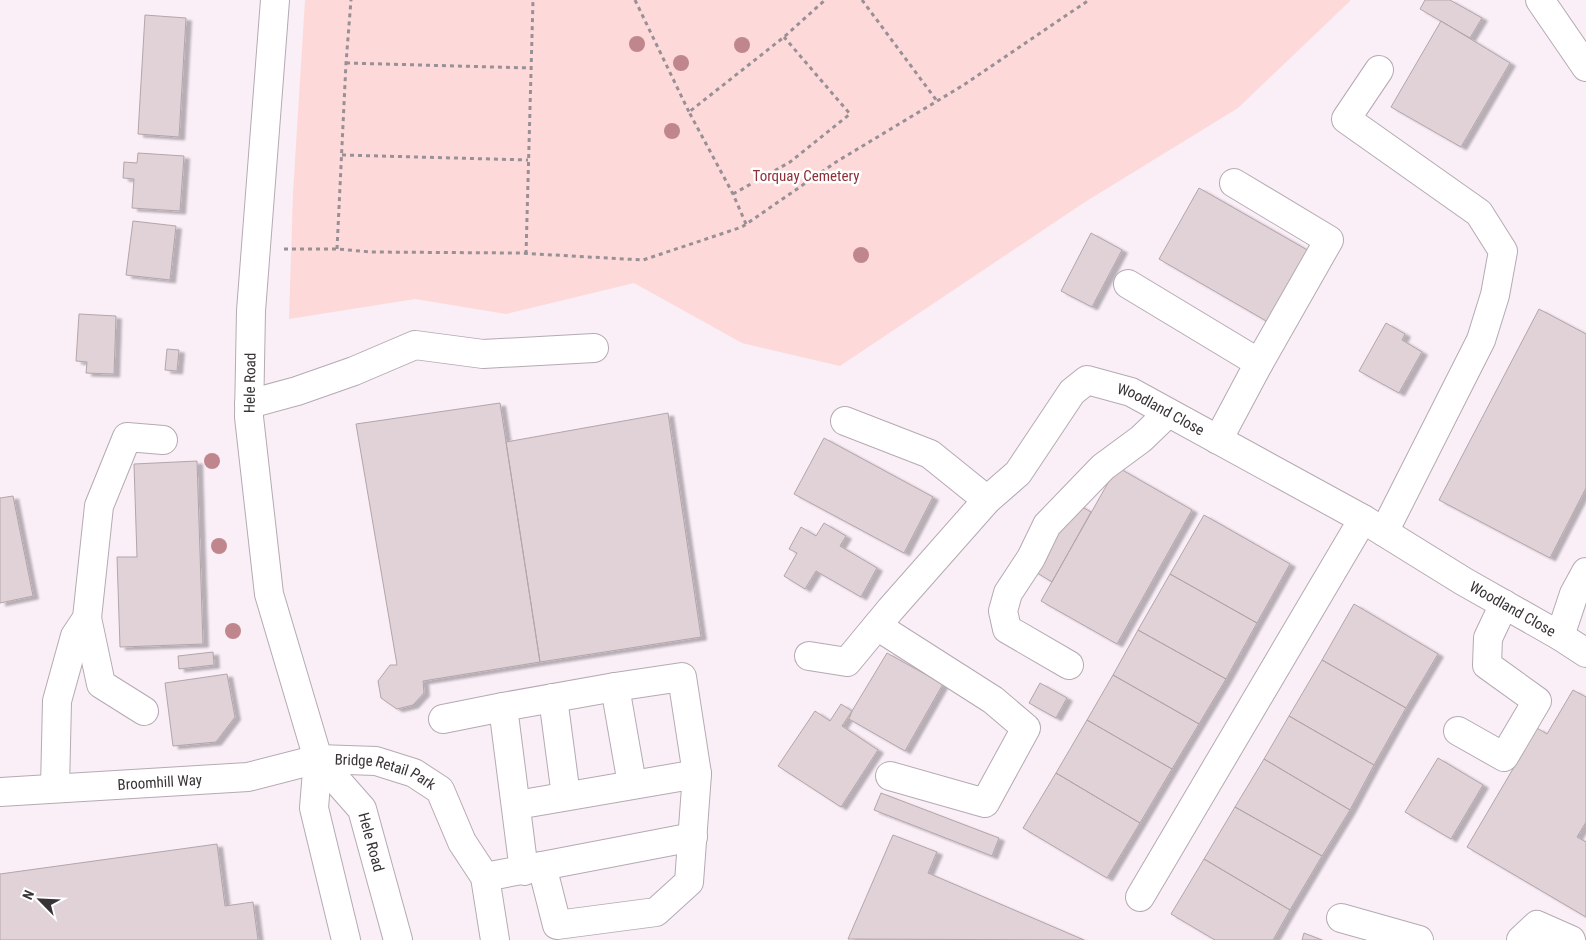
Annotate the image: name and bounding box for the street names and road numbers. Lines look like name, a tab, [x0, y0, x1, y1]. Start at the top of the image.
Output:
street label: Hele Road	[240, 353, 260, 413]
street label: Woodland Close	[1115, 380, 1207, 439]
street label: Woodland Close	[1466, 578, 1559, 641]
street label: Bridge Retail Park	[334, 751, 439, 794]
street label: Broomhill Way	[117, 771, 202, 794]
street label: Hele Road	[354, 811, 388, 874]

